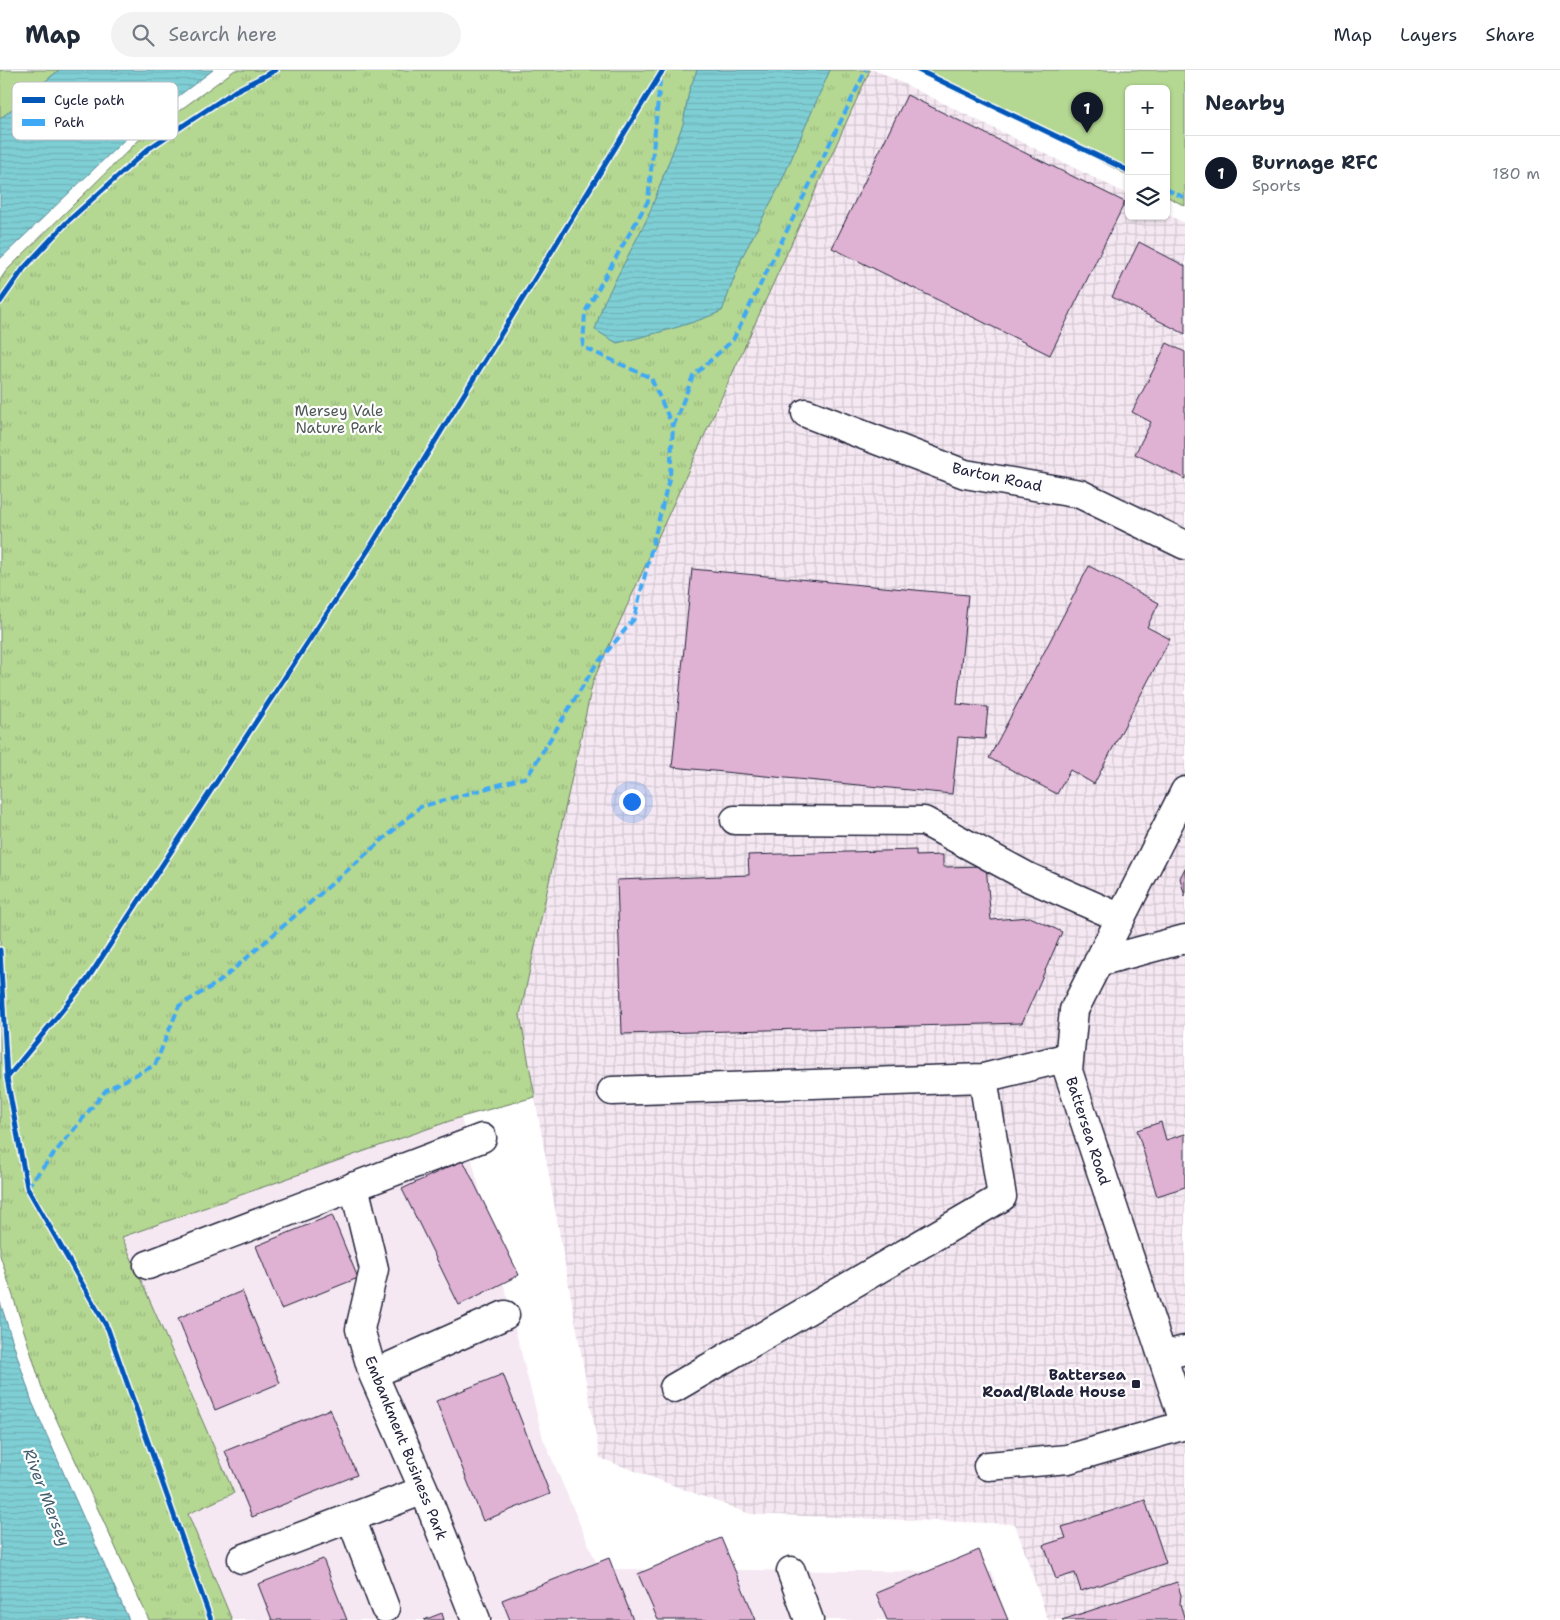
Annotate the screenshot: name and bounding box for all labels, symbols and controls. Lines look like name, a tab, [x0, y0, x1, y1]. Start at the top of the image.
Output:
search box	[111, 12, 461, 57]
text: Map	[25, 19, 81, 51]
icon: search	[129, 21, 157, 49]
text: Search here	[169, 22, 277, 47]
text: Map	[1334, 23, 1372, 47]
text: Layers	[1400, 23, 1457, 47]
text: Share	[1485, 23, 1535, 47]
legend	[12, 82, 178, 140]
map controls	[1125, 85, 1170, 220]
button: +	[1125, 85, 1170, 130]
text: Nearby	[1205, 89, 1285, 117]
text: Cycle path	[54, 91, 125, 109]
pin: 1	[1071, 92, 1103, 133]
text: Path	[54, 113, 85, 131]
button: −	[1125, 130, 1170, 175]
text: Burnage RFC	[1252, 150, 1378, 175]
text: 1	[1217, 163, 1225, 184]
text: 180 m	[1492, 163, 1540, 184]
button: layers	[1125, 175, 1170, 220]
text: Sports	[1252, 175, 1301, 196]
park label: Mersey Vale Nature Park	[294, 401, 384, 438]
street label: Barton Road	[950, 458, 1044, 496]
your location	[619, 789, 645, 815]
street label: Battersea Road	[1061, 1074, 1115, 1188]
street label: Embankment Business Park	[360, 1353, 452, 1543]
place label: Battersea Road/Blade House	[982, 1365, 1127, 1402]
marker: Battersea Road/Blade House	[1130, 1378, 1142, 1390]
water label: River Mersey	[18, 1445, 75, 1549]

